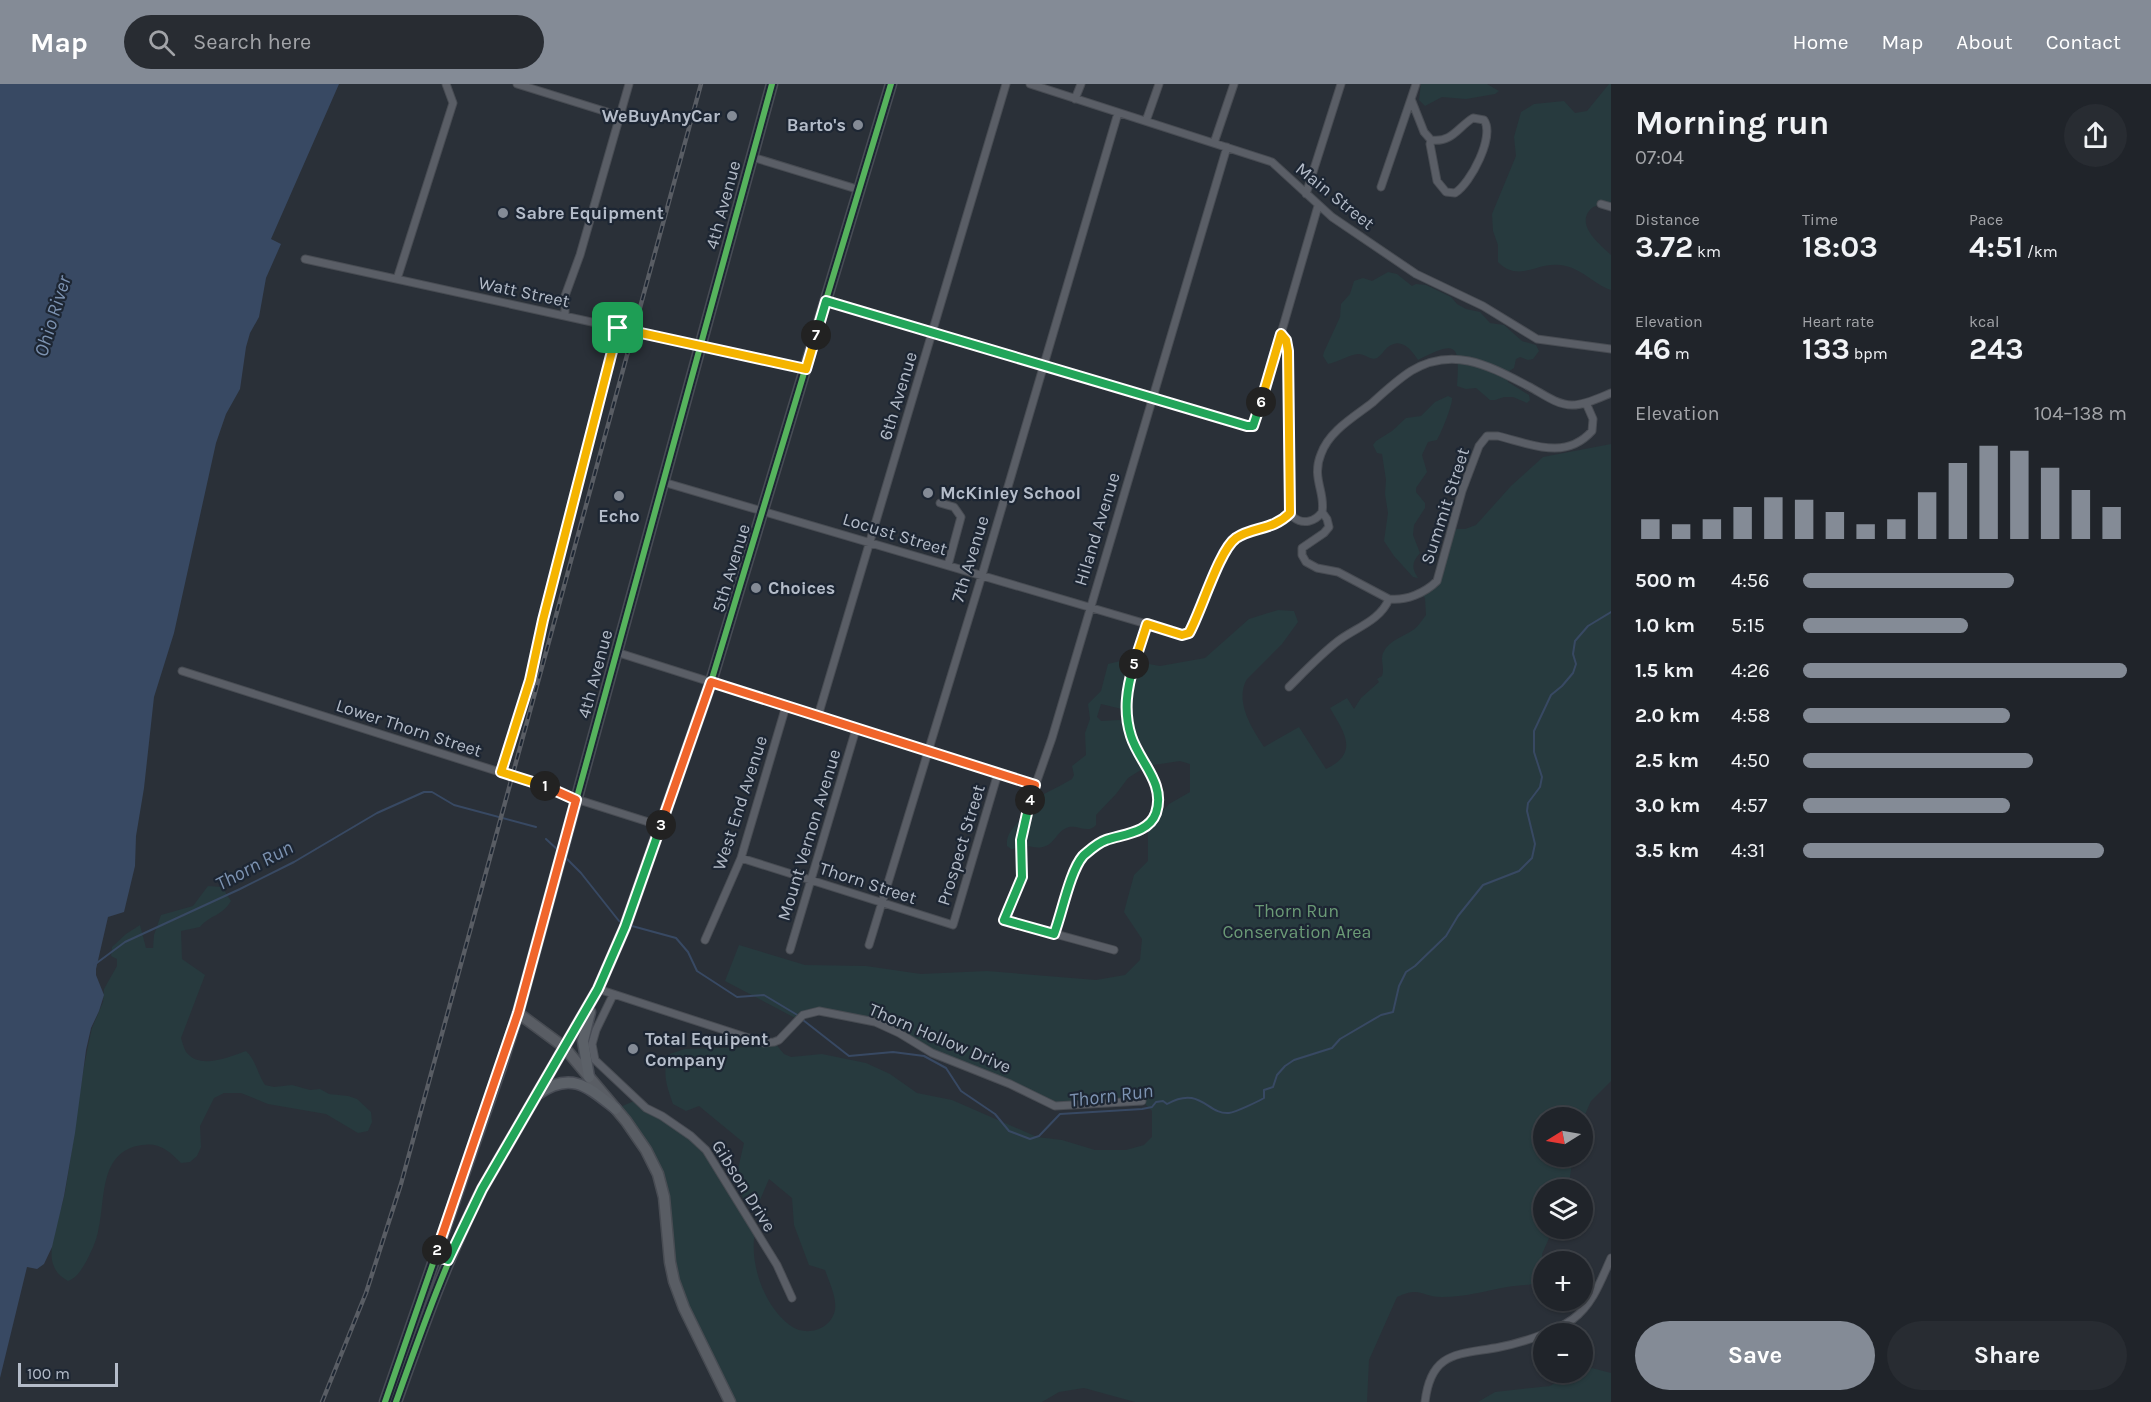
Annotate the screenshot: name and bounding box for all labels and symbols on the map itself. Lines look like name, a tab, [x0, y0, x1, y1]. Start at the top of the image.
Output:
place label: WeBuyAnyCar	[602, 105, 720, 127]
marker: WeBuyAnyCar	[725, 109, 739, 123]
place label: Barto's	[787, 114, 846, 136]
marker: Barto's	[851, 118, 865, 132]
street label: 4th Avenue	[701, 158, 745, 252]
street label: Main Street	[1291, 158, 1379, 235]
place label: Sabre Equipment	[515, 202, 664, 224]
marker: Sabre Equipment	[496, 206, 510, 220]
water label: Ohio River	[29, 272, 76, 359]
street label: Watt Street	[476, 272, 572, 312]
pin	[592, 302, 643, 353]
pin: 7	[801, 320, 831, 350]
street label: 6th Avenue	[874, 349, 922, 443]
pin: 6	[1246, 387, 1276, 417]
street label: Summit Street	[1416, 445, 1474, 567]
street label: Hiland Avenue	[1069, 470, 1125, 588]
place label: McKinley School	[940, 482, 1081, 504]
marker: McKinley School	[921, 486, 935, 500]
marker: Echo	[612, 489, 626, 503]
place label: Echo	[598, 505, 640, 527]
street label: Locust Street	[840, 508, 950, 560]
street label: 7th Avenue	[946, 513, 994, 605]
street label: 5th Avenue	[707, 521, 755, 615]
place label: Choices	[768, 577, 835, 599]
marker: Choices	[749, 581, 763, 595]
street label: 4th Avenue	[573, 627, 617, 721]
pin: 5	[1119, 649, 1149, 679]
street label: Lower Thorn Street	[333, 694, 485, 762]
street label: West End Avenue	[708, 733, 772, 873]
street label: Mount Vernon Avenue	[772, 747, 846, 923]
pin: 1	[530, 771, 560, 801]
street label: Prospect Street	[932, 782, 990, 908]
pin: 4	[1015, 785, 1045, 815]
pin: 3	[646, 810, 676, 840]
water label: Thorn Run	[212, 835, 297, 895]
street label: Thorn Street	[817, 857, 920, 909]
park label: Thorn Run Conservation Area	[1222, 900, 1372, 943]
street label: Thorn Hollow Drive	[866, 998, 1014, 1078]
place label: Total Equipent Company	[645, 1028, 768, 1071]
marker: Total Equipent Company	[626, 1042, 640, 1056]
water label: Thorn Run	[1068, 1079, 1154, 1112]
north arrow	[1533, 1107, 1593, 1167]
street label: Gibson Drive	[707, 1136, 781, 1236]
pin: 2	[422, 1235, 452, 1265]
scale bar	[18, 1360, 118, 1388]

